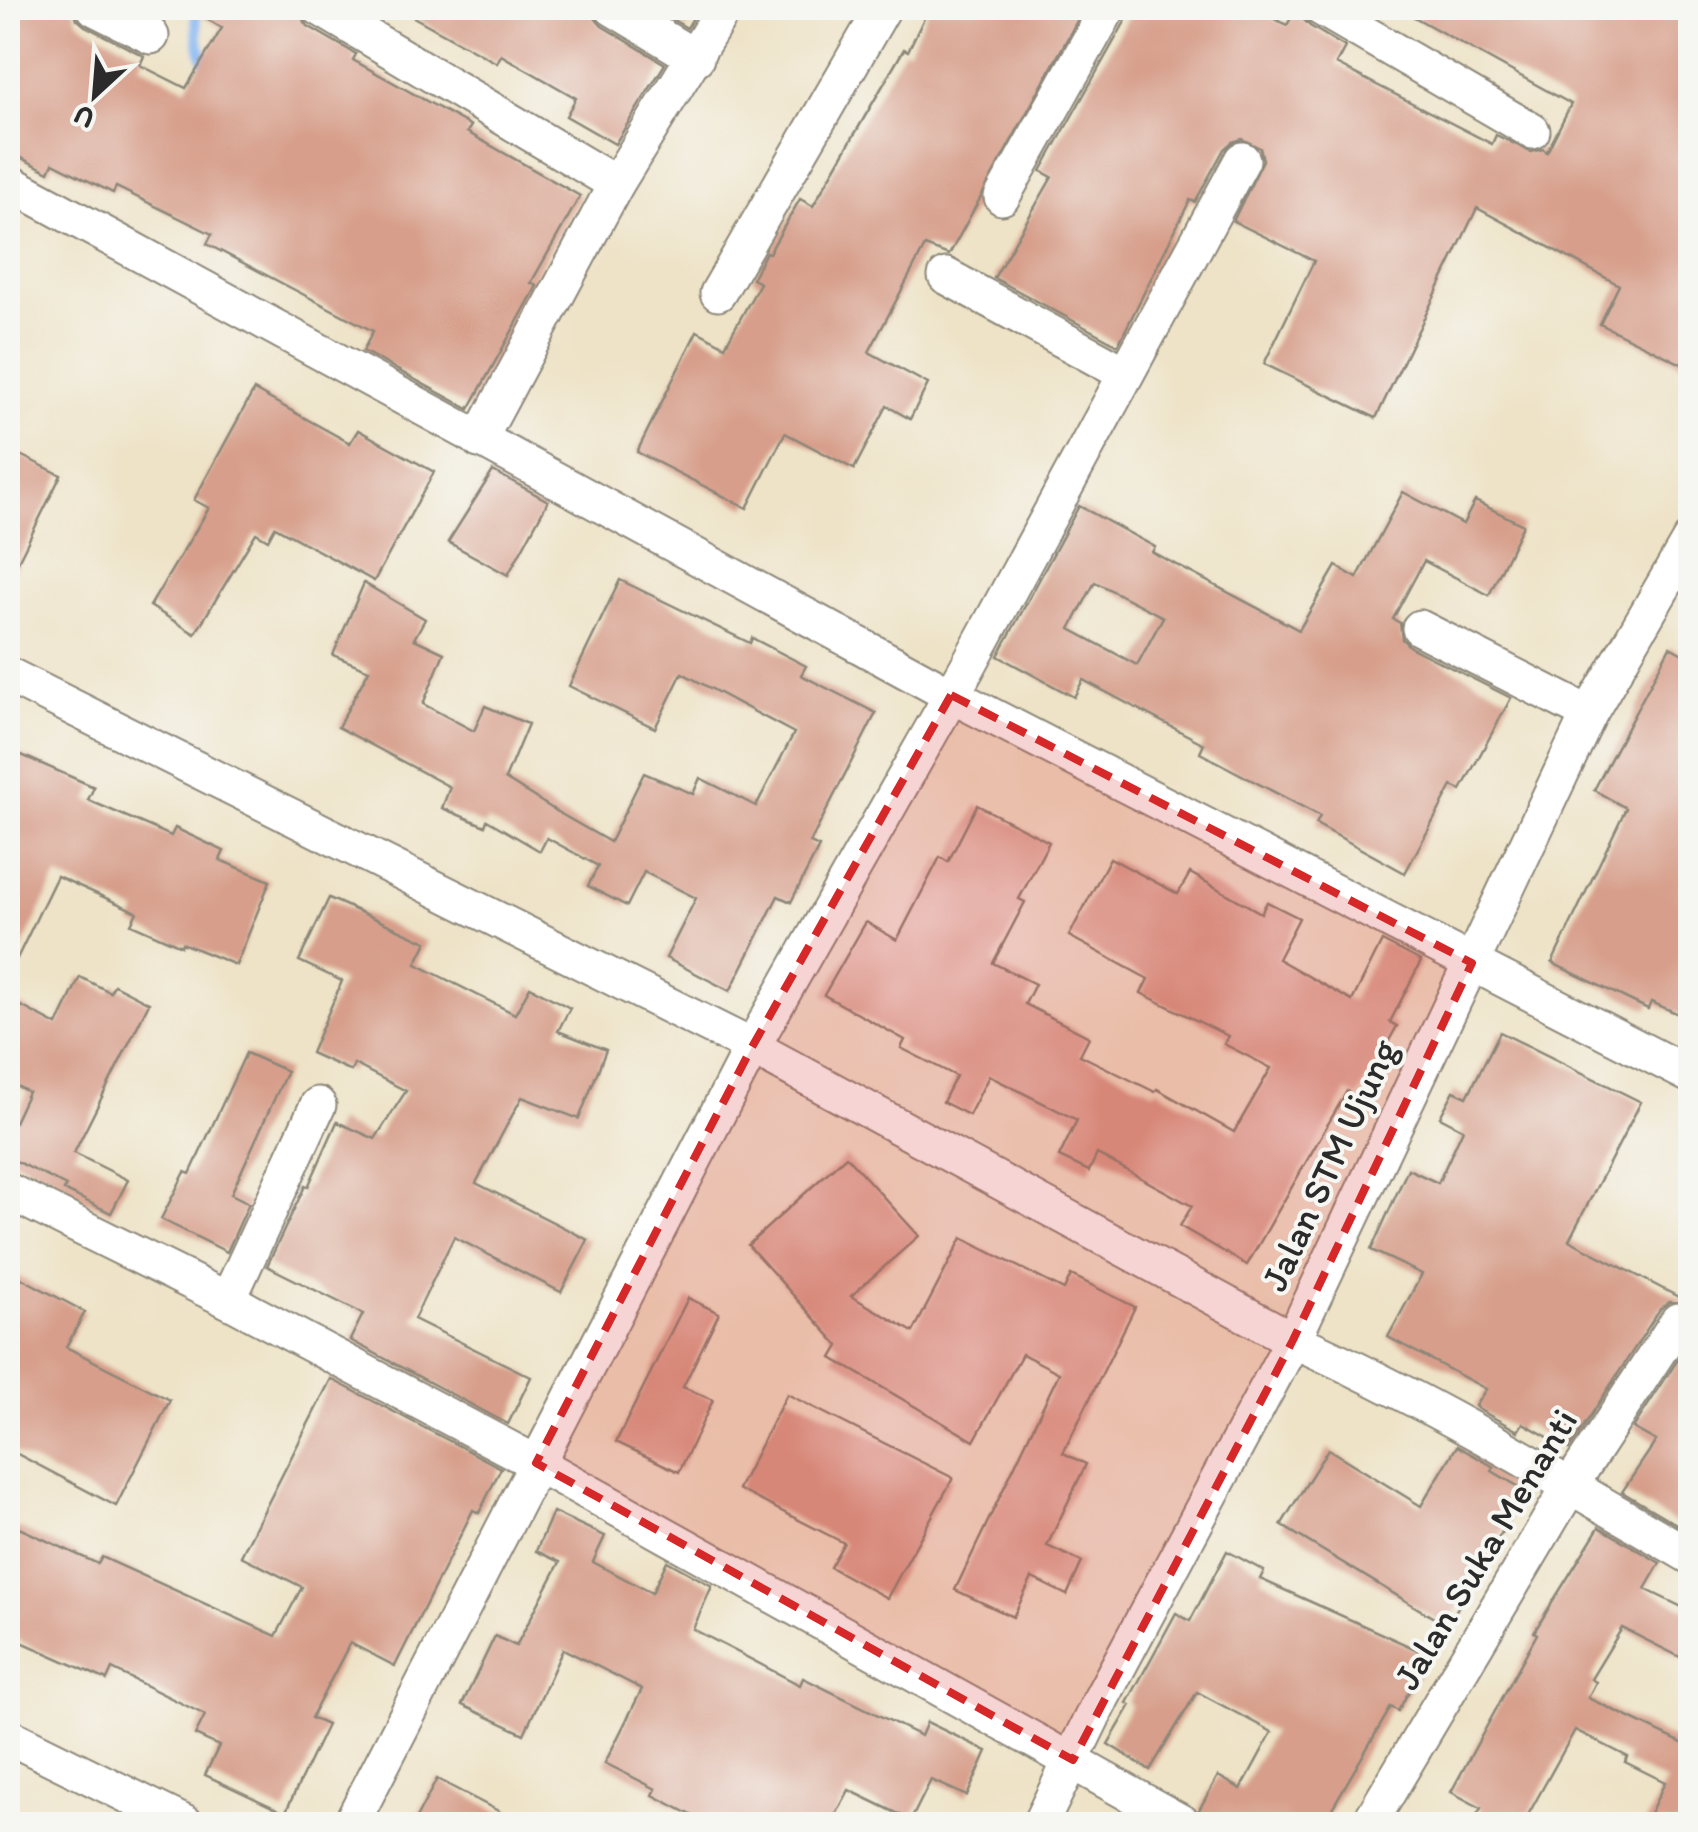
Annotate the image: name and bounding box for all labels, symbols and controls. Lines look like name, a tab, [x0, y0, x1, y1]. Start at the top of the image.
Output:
north arrow	[45, 45, 145, 145]
text: U	[68, 98, 100, 137]
street label: Jalan STM Ujung	[1251, 1031, 1408, 1298]
street label: Jalan Suka Menanti	[1383, 1400, 1587, 1698]

